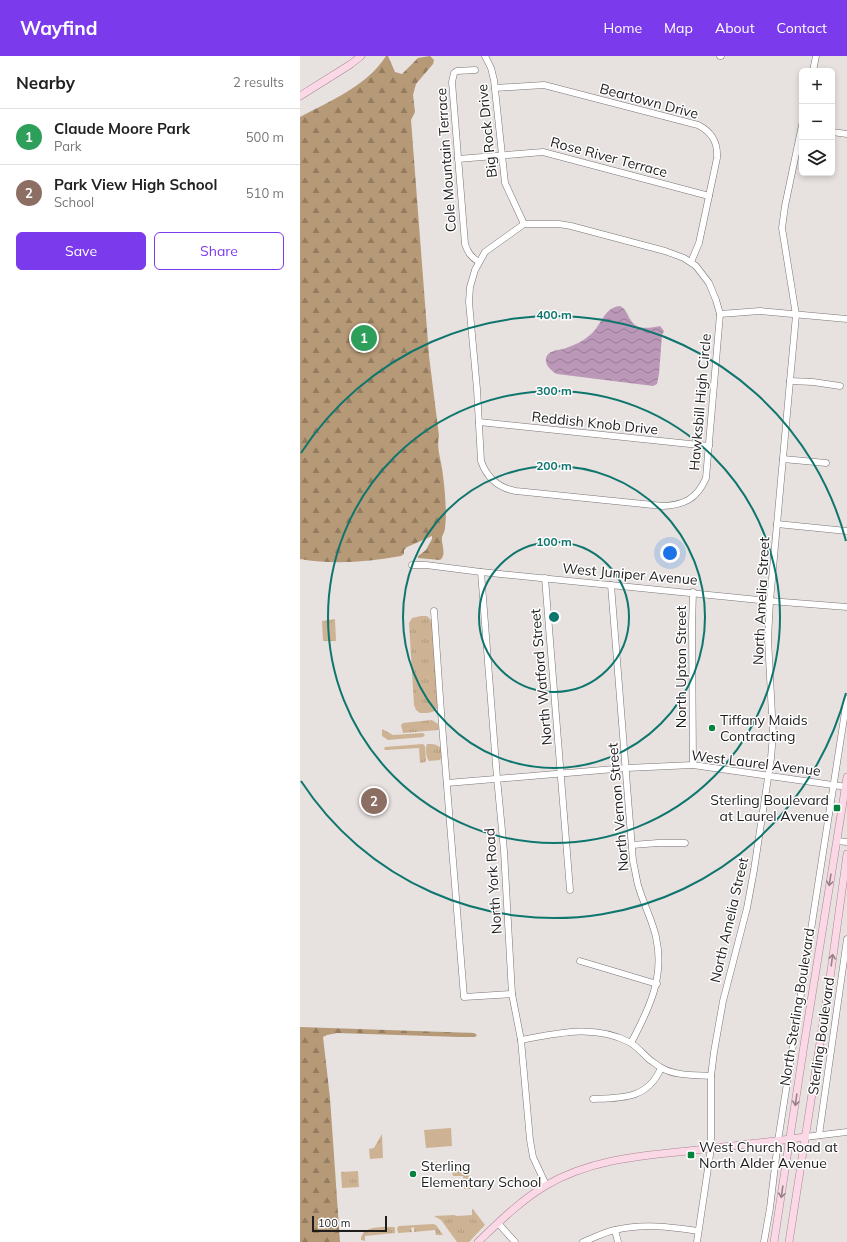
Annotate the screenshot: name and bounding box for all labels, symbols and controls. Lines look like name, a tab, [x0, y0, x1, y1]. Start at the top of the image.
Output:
text: Wayfind	[20, 16, 97, 40]
text: Home	[603, 19, 642, 37]
text: Map	[664, 19, 693, 37]
text: About	[715, 19, 755, 37]
text: Contact	[777, 19, 827, 37]
map controls	[799, 68, 835, 176]
button: +	[799, 68, 835, 104]
text: Nearby	[16, 72, 75, 93]
text: 2 results	[233, 74, 284, 90]
street label: Beartown Drive	[598, 79, 700, 123]
street label: Big Rock Drive	[473, 83, 501, 179]
street label: Cole Mountain Terrace	[432, 87, 460, 233]
button: −	[799, 104, 835, 140]
text: Claude Moore Park	[54, 119, 190, 138]
text: 1	[25, 129, 33, 145]
text: 500 m	[246, 129, 284, 145]
street label: Rose River Terrace	[549, 133, 669, 181]
text: Park	[54, 138, 81, 154]
button: layers	[799, 140, 835, 176]
text: Park View High School	[54, 175, 217, 194]
text: 2	[25, 185, 33, 201]
text: 510 m	[246, 185, 284, 201]
text: School	[54, 194, 94, 210]
button: Save	[16, 232, 146, 270]
button: Share	[154, 232, 284, 270]
text: 400 m	[536, 307, 572, 322]
pin: 1	[351, 323, 377, 353]
street label: Hawksbill High Circle	[685, 333, 715, 471]
text: 300 m	[536, 383, 572, 398]
street label: Reddish Knob Drive	[531, 407, 659, 439]
text: 200 m	[536, 458, 572, 473]
text: 100 m	[536, 534, 572, 549]
street label: North Amelia Street	[749, 536, 773, 666]
your location	[660, 543, 680, 563]
street label: West Juniper Avenue	[562, 559, 698, 589]
street label: North Upton Street	[672, 606, 690, 728]
street label: North Watford Street	[526, 608, 556, 746]
centre of rings	[547, 610, 561, 624]
place label: Tiffany Maids Contracting	[720, 711, 808, 745]
marker: Tiffany Maids Contracting	[707, 723, 717, 733]
street label: North Vernon Street	[603, 742, 633, 872]
street label: West Laurel Avenue	[690, 746, 822, 780]
pin: 2	[361, 786, 387, 816]
place label: Sterling Boulevard at Laurel Avenue	[710, 791, 829, 825]
marker: Sterling Boulevard at Laurel Avenue	[832, 803, 842, 813]
street label: North York Road	[480, 827, 506, 935]
street label: North Amelia Street	[706, 855, 752, 985]
one-way arrow	[826, 873, 834, 886]
street label: North Sterling Boulevard	[776, 927, 818, 1087]
one-way arrow	[828, 954, 836, 967]
street label: Sterling Boulevard	[804, 976, 838, 1096]
one-way arrow	[792, 1093, 800, 1106]
place label: West Church Road at North Alder Avenue	[699, 1138, 838, 1172]
marker: West Church Road at North Alder Avenue	[686, 1150, 696, 1160]
place label: Sterling Elementary School	[421, 1157, 541, 1191]
marker: Sterling Elementary School	[408, 1169, 418, 1179]
one-way arrow	[778, 1185, 786, 1198]
scale bar	[312, 1214, 387, 1233]
text: 100 m	[318, 1216, 350, 1230]

